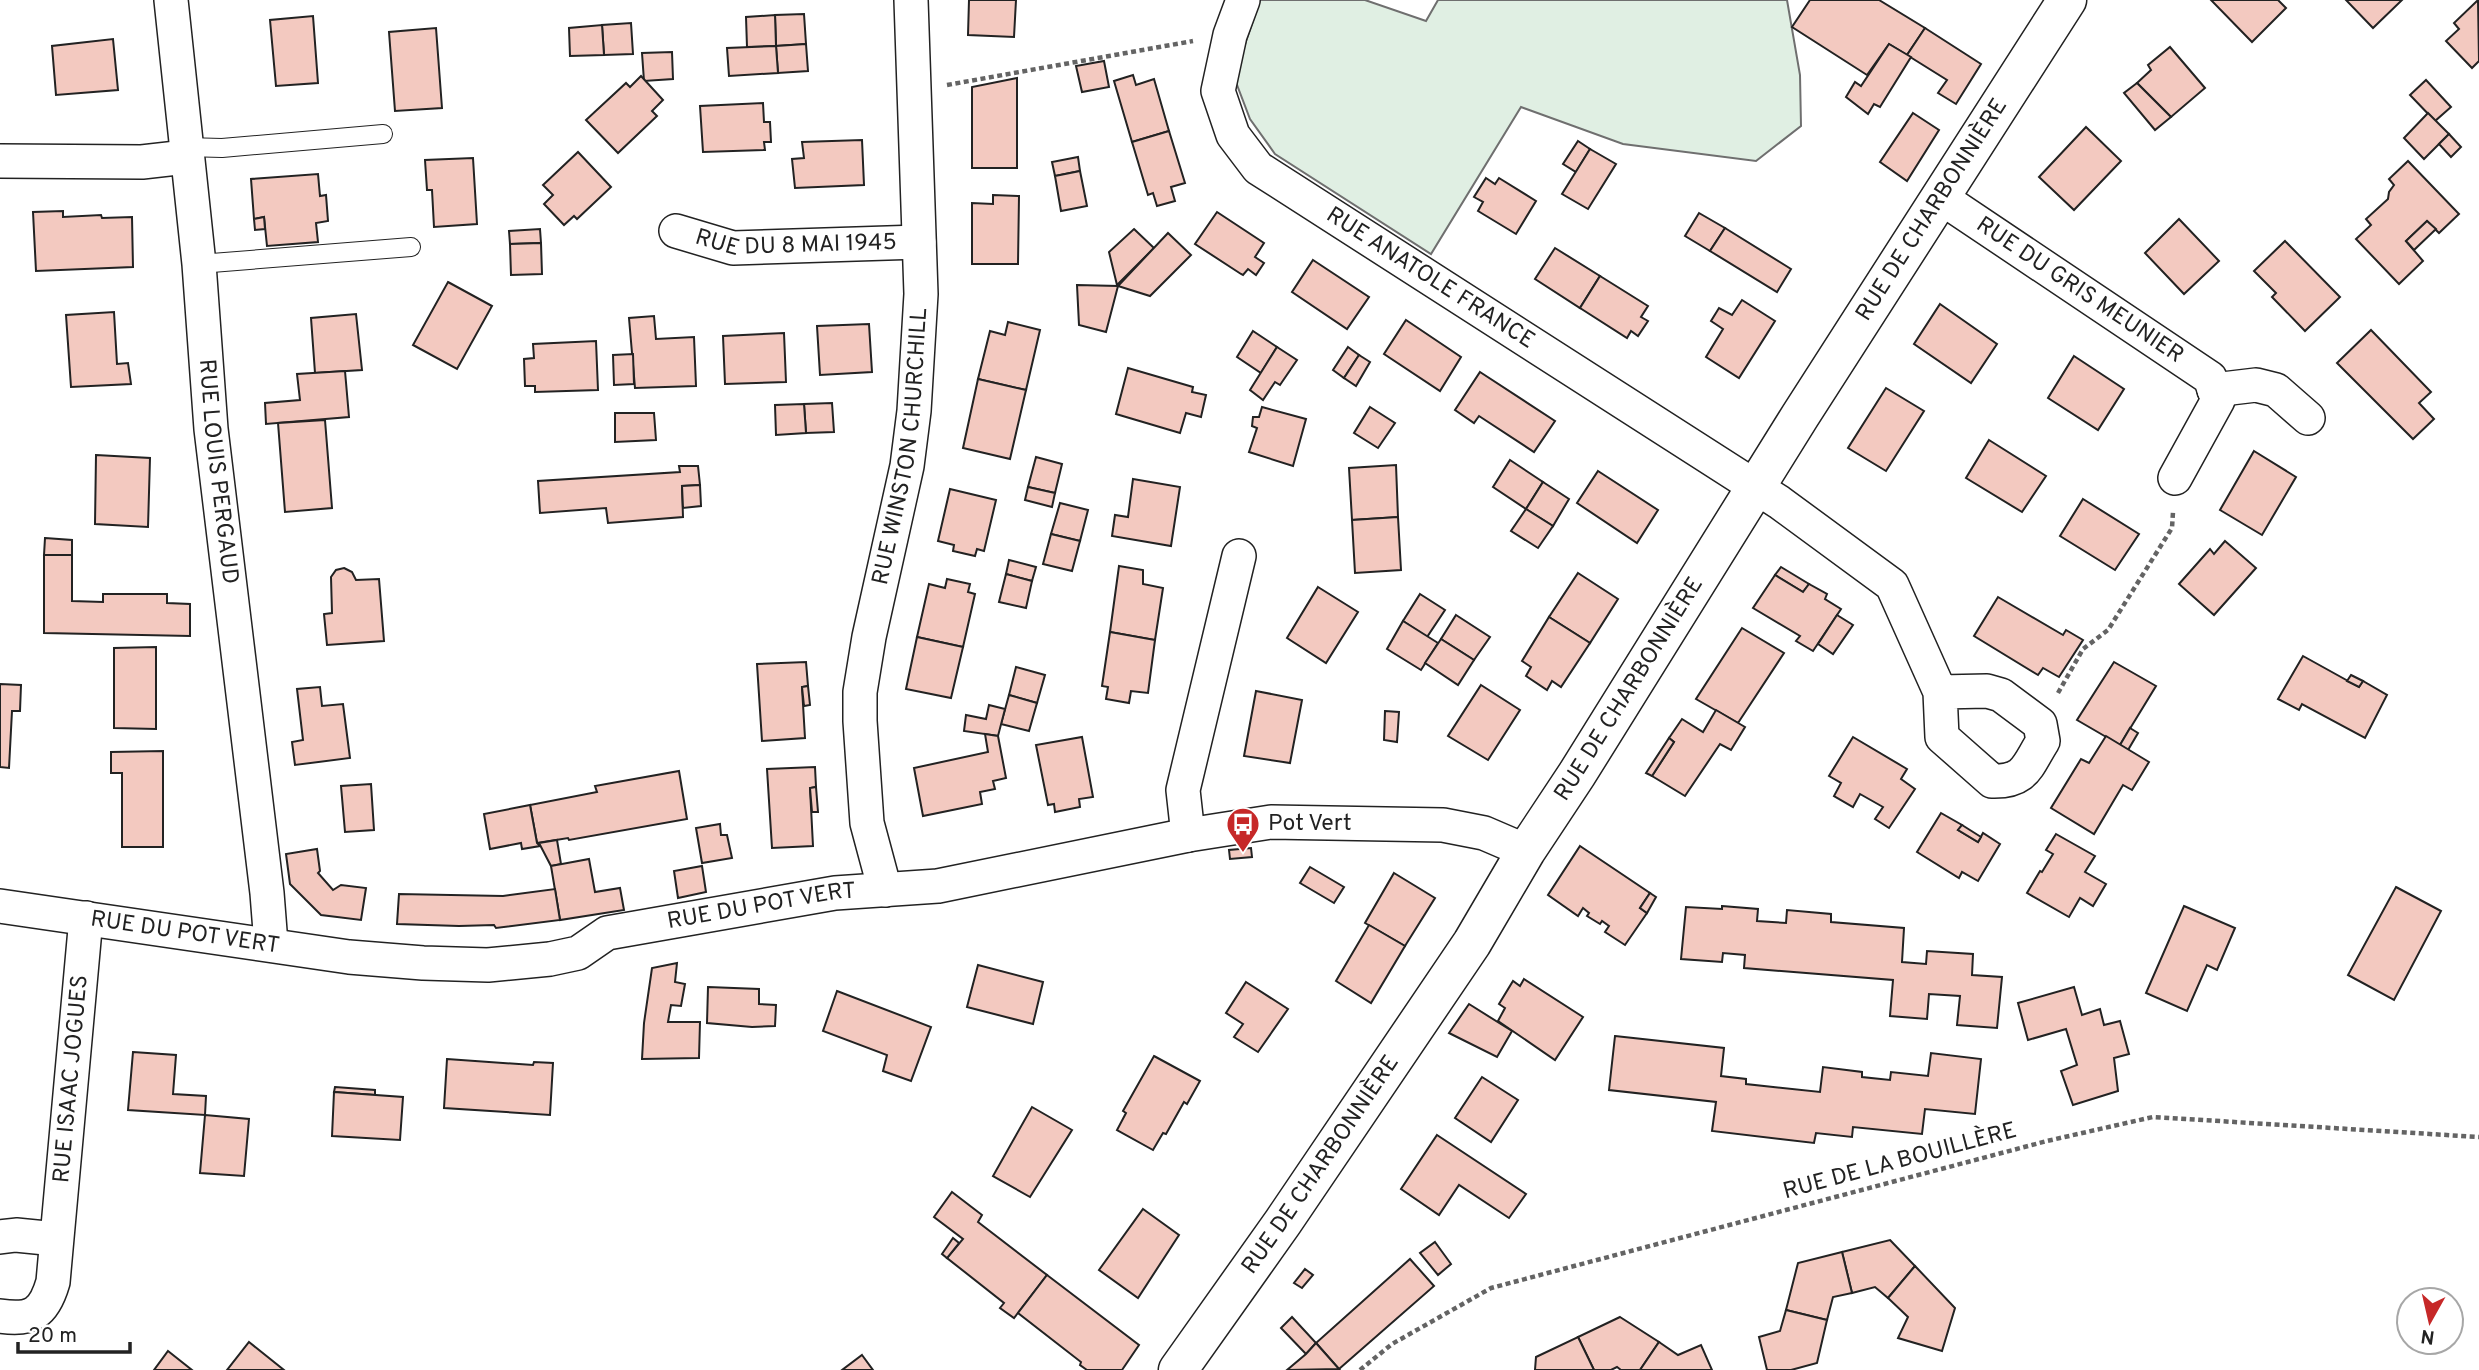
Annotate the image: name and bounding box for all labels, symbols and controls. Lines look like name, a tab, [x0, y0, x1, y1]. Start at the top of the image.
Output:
street label: RUE DE CHARBONNIÈRE	[1850, 93, 2014, 327]
street label: RUE ANATOLE FRANCE	[1321, 201, 1540, 356]
street label: RUE DU GRIS MEUNIER	[1970, 211, 2189, 370]
street label: RUE DU 8 MAI 1945	[692, 223, 897, 264]
street label: RUE WINSTON CHURCHILL	[866, 307, 935, 588]
street label: RUE LOUIS PERGAUD	[191, 358, 244, 586]
street label: RUE DE CHARBONNIÈRE	[1548, 572, 1710, 807]
bus stop icon: Pot Vert	[1224, 805, 1262, 854]
place label: Pot Vert	[1268, 810, 1352, 839]
street label: RUE DU POT VERT	[665, 877, 857, 937]
street label: RUE DU POT VERT	[89, 905, 282, 961]
street label: RUE ISAAC JOGUES	[48, 974, 95, 1184]
street label: RUE DE CHARBONNIÈRE	[1236, 1050, 1406, 1280]
street label: RUE DE LA BOUILLÈRE	[1780, 1116, 2020, 1207]
north arrow	[2395, 1286, 2465, 1356]
scale bar	[18, 1310, 130, 1354]
text: 20 m	[28, 1323, 77, 1350]
text: N	[2419, 1323, 2436, 1349]

